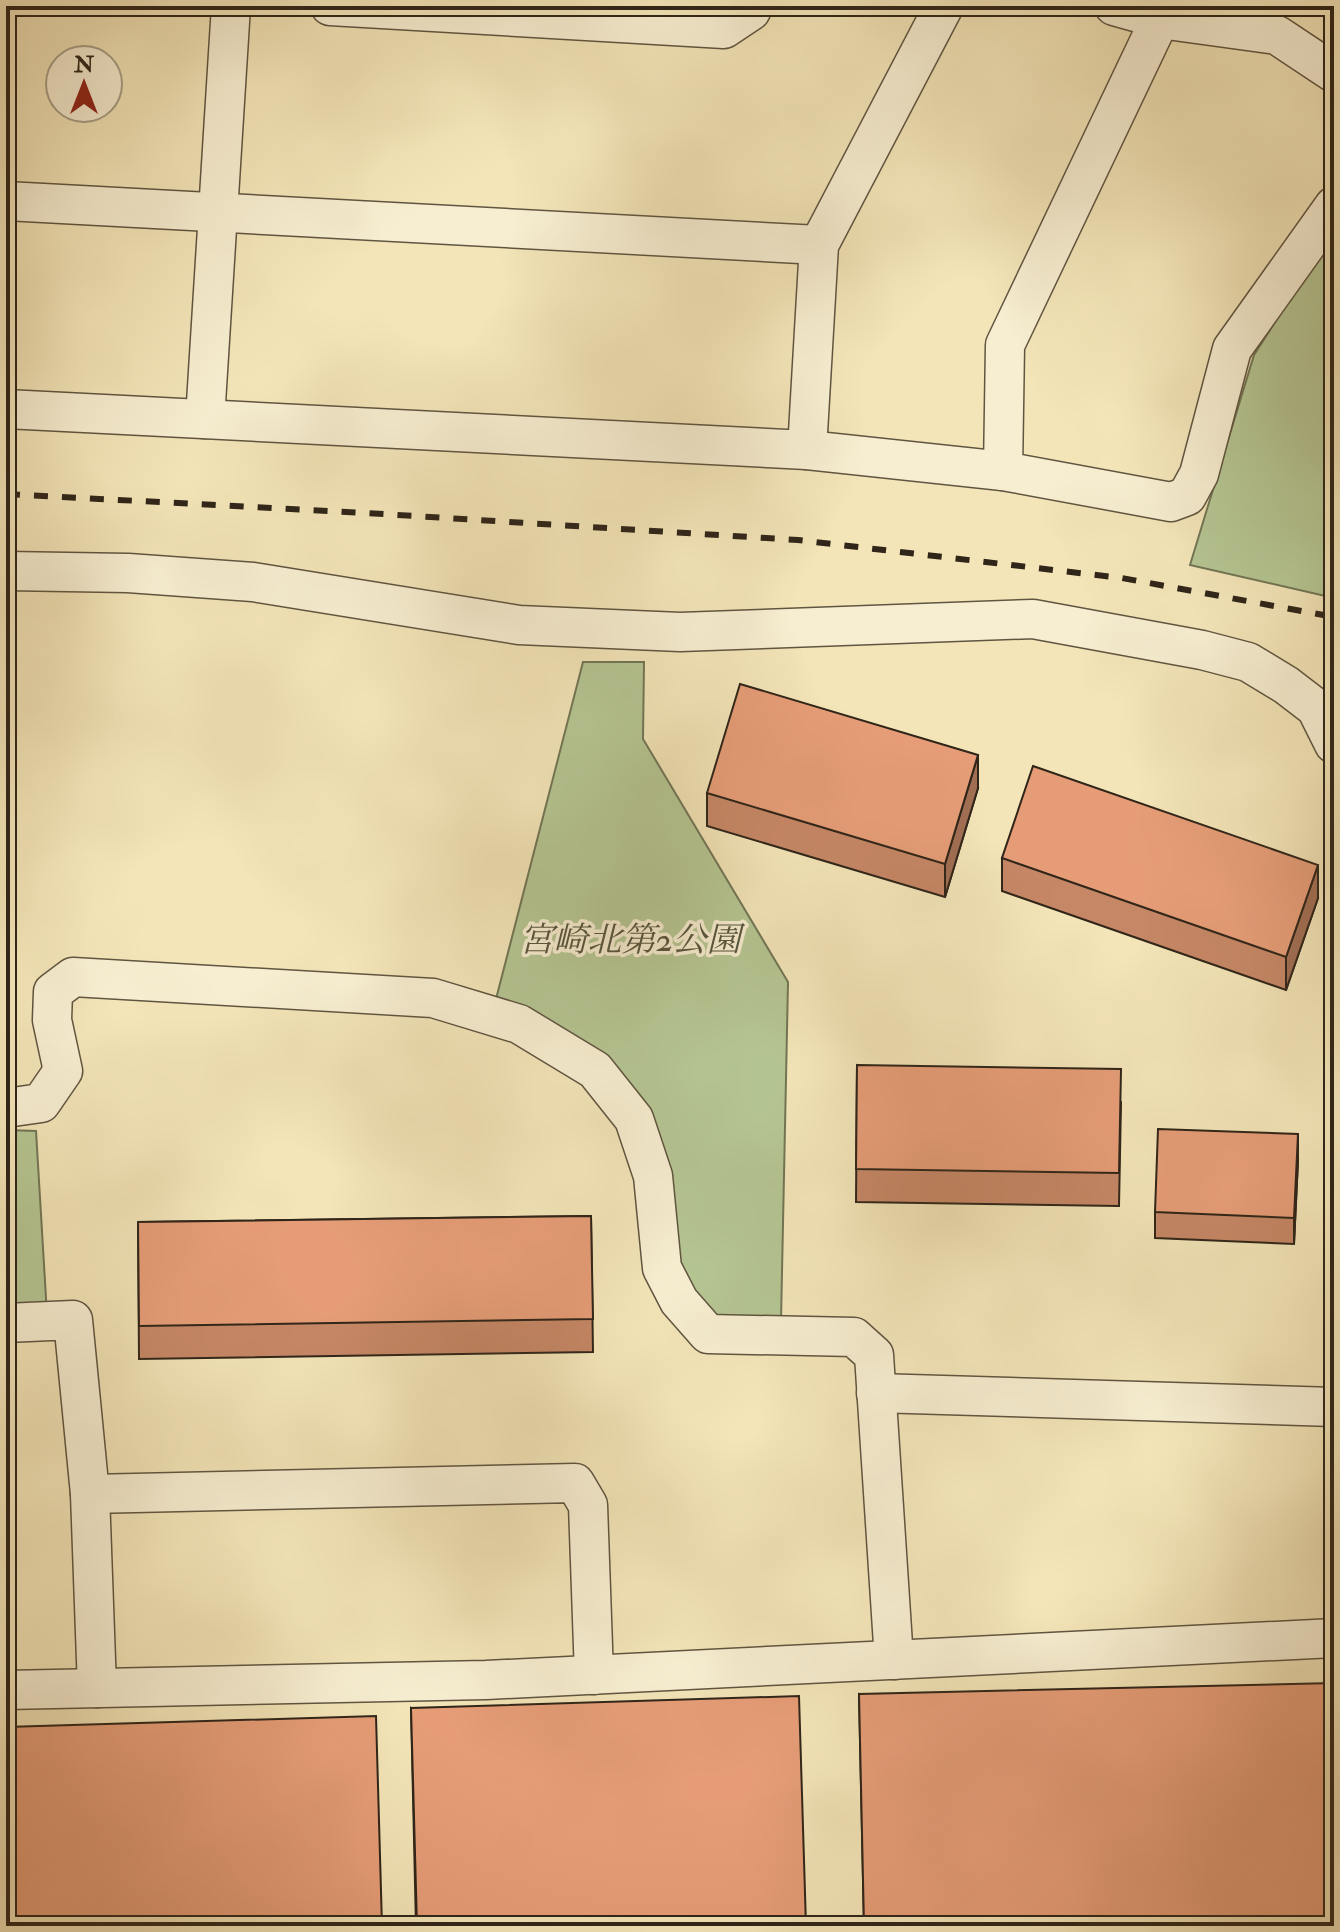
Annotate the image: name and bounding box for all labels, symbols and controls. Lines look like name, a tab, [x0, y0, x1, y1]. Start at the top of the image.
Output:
north arrow	[44, 44, 124, 124]
text: N	[73, 51, 94, 79]
park label: 宮崎北第2公園	[519, 919, 746, 962]

